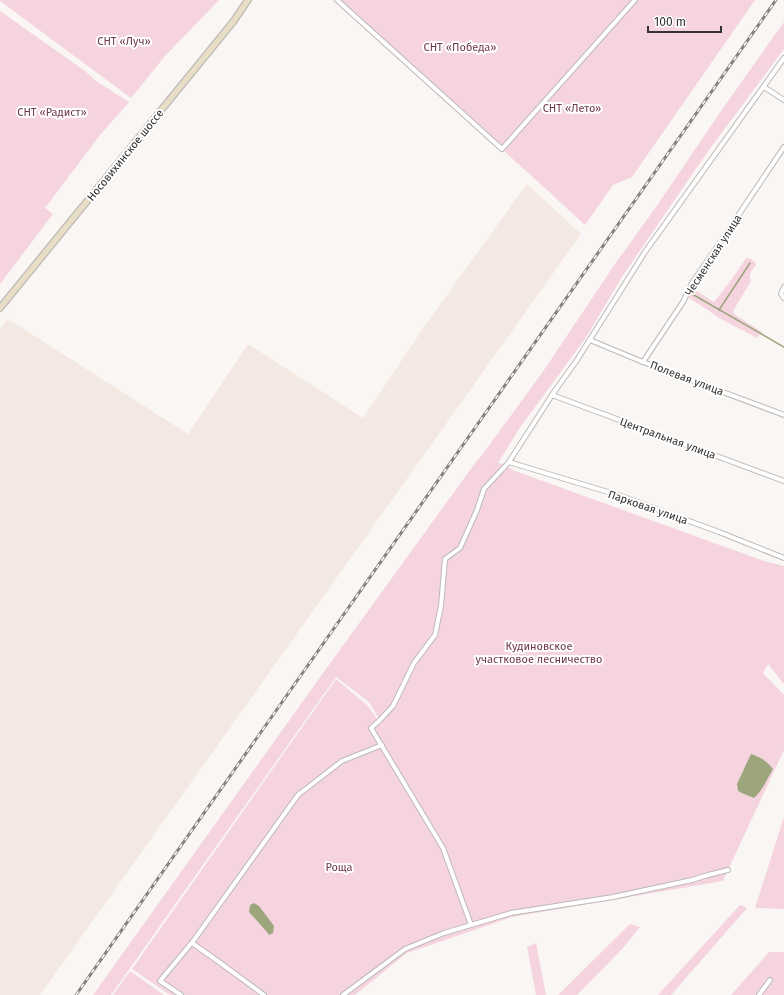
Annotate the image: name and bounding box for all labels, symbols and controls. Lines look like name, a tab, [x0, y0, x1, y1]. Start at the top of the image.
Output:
scale bar	[648, 8, 721, 34]
text: 100 m	[654, 15, 686, 29]
park label: СНТ «Луч»	[97, 35, 151, 48]
park label: СНТ «Победа»	[423, 41, 497, 54]
park label: СНТ «Лето»	[543, 102, 601, 115]
park label: СНТ «Радист»	[17, 106, 87, 119]
street label: Носовихинское шоссе	[84, 107, 166, 204]
street label: Чесменская улица	[682, 212, 745, 298]
street label: Полевая улица	[648, 358, 725, 398]
street label: Центральная улица	[618, 415, 718, 462]
street label: Парковая улица	[606, 488, 690, 527]
park label: Кудиновское участковое лесничество	[476, 640, 602, 666]
park label: Роща	[325, 861, 353, 874]

